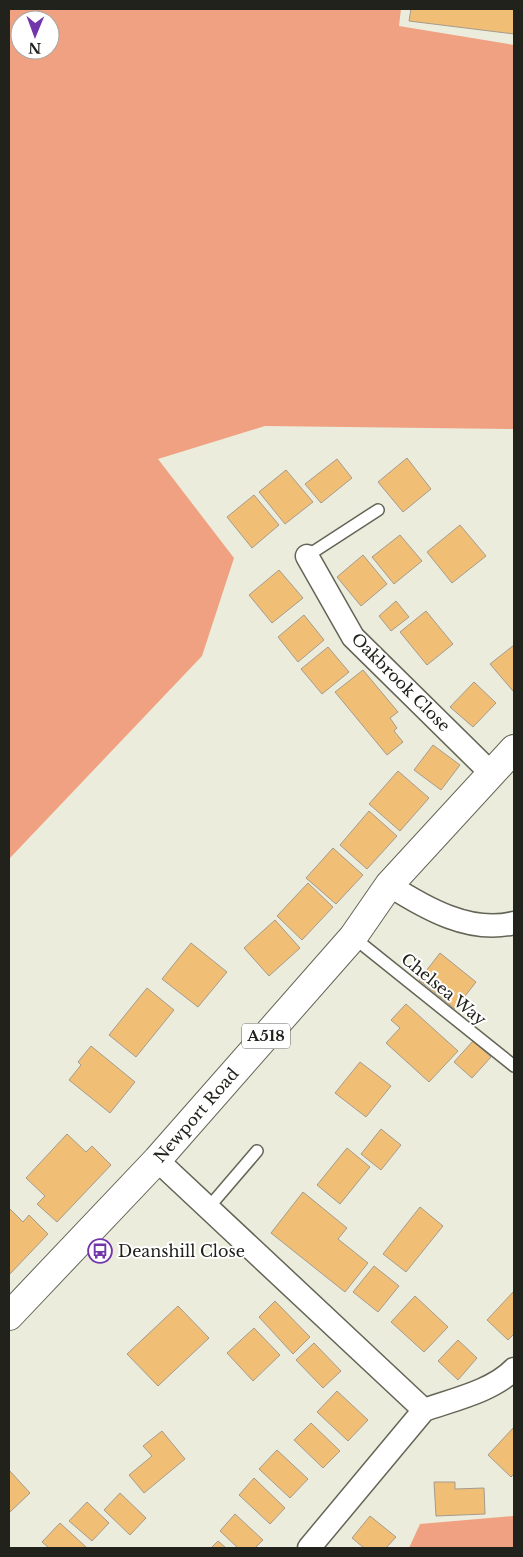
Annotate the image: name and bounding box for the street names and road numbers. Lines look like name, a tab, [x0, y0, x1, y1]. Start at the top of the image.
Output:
street label: Oakbrook Close	[347, 628, 455, 736]
street label: Chelsea Way	[398, 949, 491, 1030]
road number: A518	[242, 1024, 290, 1048]
street label: Newport Road	[149, 1063, 243, 1166]

